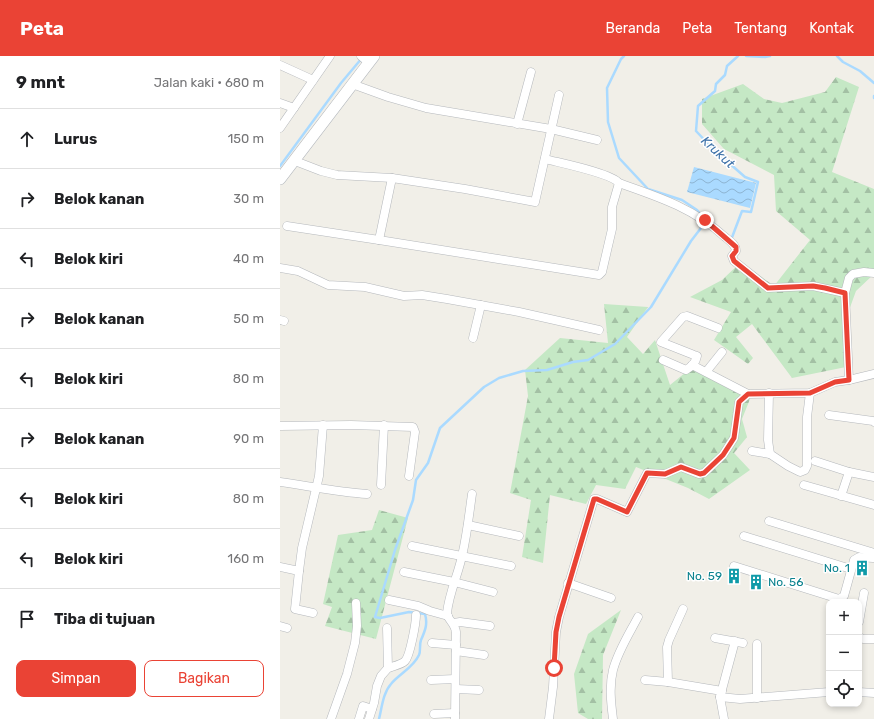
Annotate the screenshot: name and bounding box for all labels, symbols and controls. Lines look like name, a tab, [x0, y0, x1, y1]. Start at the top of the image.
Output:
text: Peta	[20, 17, 64, 40]
text: Beranda	[606, 20, 660, 37]
text: Peta	[682, 20, 712, 37]
text: Tentang	[734, 20, 787, 37]
text: Kontak	[809, 20, 854, 37]
text: 9 mnt	[16, 72, 65, 92]
text: Jalan kaki · 680 m	[154, 75, 264, 90]
icon: ahead	[16, 128, 38, 150]
text: Lurus	[54, 130, 97, 148]
text: 150 m	[228, 131, 264, 146]
water label: Krukut	[698, 133, 738, 172]
icon: right	[16, 188, 38, 210]
text: Belok kanan	[54, 190, 144, 208]
text: 30 m	[233, 191, 264, 206]
route end	[696, 211, 714, 229]
icon: left	[16, 248, 38, 270]
text: Belok kiri	[54, 250, 123, 268]
text: 40 m	[233, 251, 264, 266]
icon: right	[16, 308, 38, 330]
text: Belok kanan	[54, 310, 144, 328]
text: 50 m	[233, 311, 264, 326]
icon: left	[16, 368, 38, 390]
text: Belok kiri	[54, 370, 123, 388]
text: 80 m	[233, 371, 264, 386]
icon: right	[16, 428, 38, 450]
text: Belok kanan	[54, 430, 144, 448]
text: 90 m	[233, 431, 264, 446]
icon: left	[16, 488, 38, 510]
text: Belok kiri	[54, 490, 123, 508]
text: 80 m	[233, 491, 264, 506]
icon: left	[16, 548, 38, 570]
text: Belok kiri	[54, 550, 123, 568]
text: 160 m	[228, 551, 264, 566]
building icon: No. 1	[853, 559, 871, 577]
place label: No. 1	[824, 561, 850, 575]
building icon: No. 59	[725, 567, 743, 585]
place label: No. 59	[687, 569, 722, 583]
building icon: No. 56	[747, 573, 765, 591]
place label: No. 56	[768, 575, 803, 589]
map controls	[826, 599, 862, 707]
button: +	[826, 599, 862, 635]
icon: arrive	[16, 608, 38, 630]
text: Tiba di tujuan	[54, 610, 155, 628]
button: −	[826, 635, 862, 671]
route start	[545, 659, 563, 677]
button: Simpan	[16, 660, 136, 697]
button: Bagikan	[144, 660, 264, 697]
button: locate	[826, 671, 862, 707]

